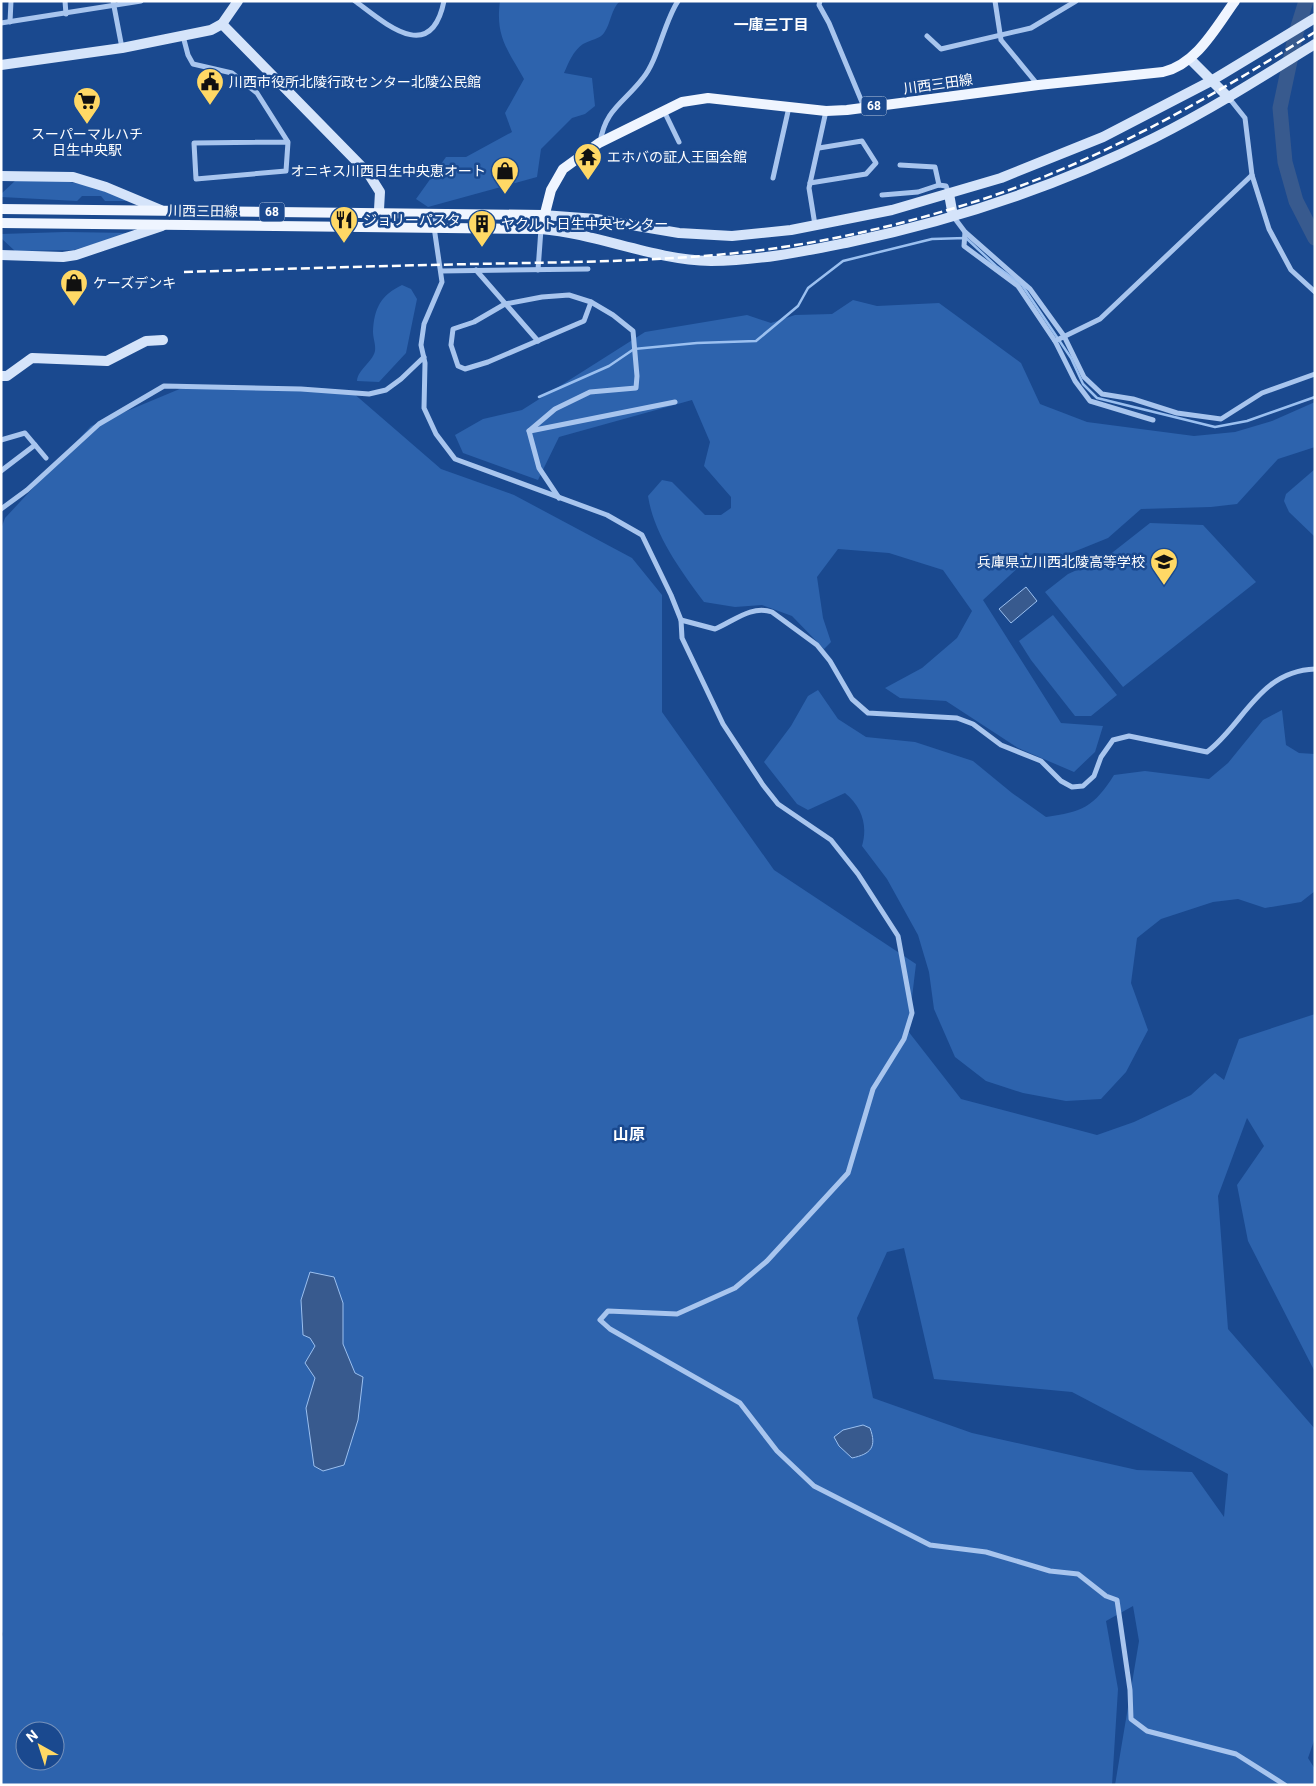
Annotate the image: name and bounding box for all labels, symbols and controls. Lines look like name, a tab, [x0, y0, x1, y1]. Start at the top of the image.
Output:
district label: 一庫三丁目	[733, 16, 809, 34]
public building icon: 川西市役所北陵行政センター北陵公民館	[195, 67, 225, 106]
street label: 川西三田線	[902, 71, 974, 97]
place label: 川西市役所北陵行政センター北陵公民館	[229, 74, 481, 90]
supermarket icon: スーパーマルハチ 日生中央駅	[72, 86, 102, 125]
road number: 68	[862, 96, 886, 115]
place label: スーパーマルハチ 日生中央駅	[31, 126, 143, 158]
temple icon: エホバの証人王国会館	[573, 142, 603, 181]
place label: エホバの証人王国会館	[607, 149, 747, 165]
shop icon: オニキス川西日生中央恵オート	[490, 156, 520, 195]
place label: オニキス川西日生中央恵オート	[290, 163, 486, 179]
street label: 川西三田線	[168, 202, 238, 220]
road number: 68	[260, 202, 284, 222]
restaurant icon: ジョリーパスタ	[329, 205, 359, 244]
building icon: ヤクルト日生中央センター	[467, 209, 497, 248]
place label: ジョリーパスタ	[363, 212, 461, 228]
place label: ヤクルト日生中央センター	[501, 216, 669, 232]
shop icon: ケーズデンキ	[59, 268, 89, 307]
place label: ケーズデンキ	[93, 275, 176, 291]
school or university icon: 兵庫県立川西北陵高等学校	[1149, 547, 1179, 586]
place label: 兵庫県立川西北陵高等学校	[977, 554, 1145, 570]
district label: 山原	[613, 1125, 645, 1144]
north arrow	[15, 1721, 65, 1771]
text: N	[23, 1727, 41, 1745]

